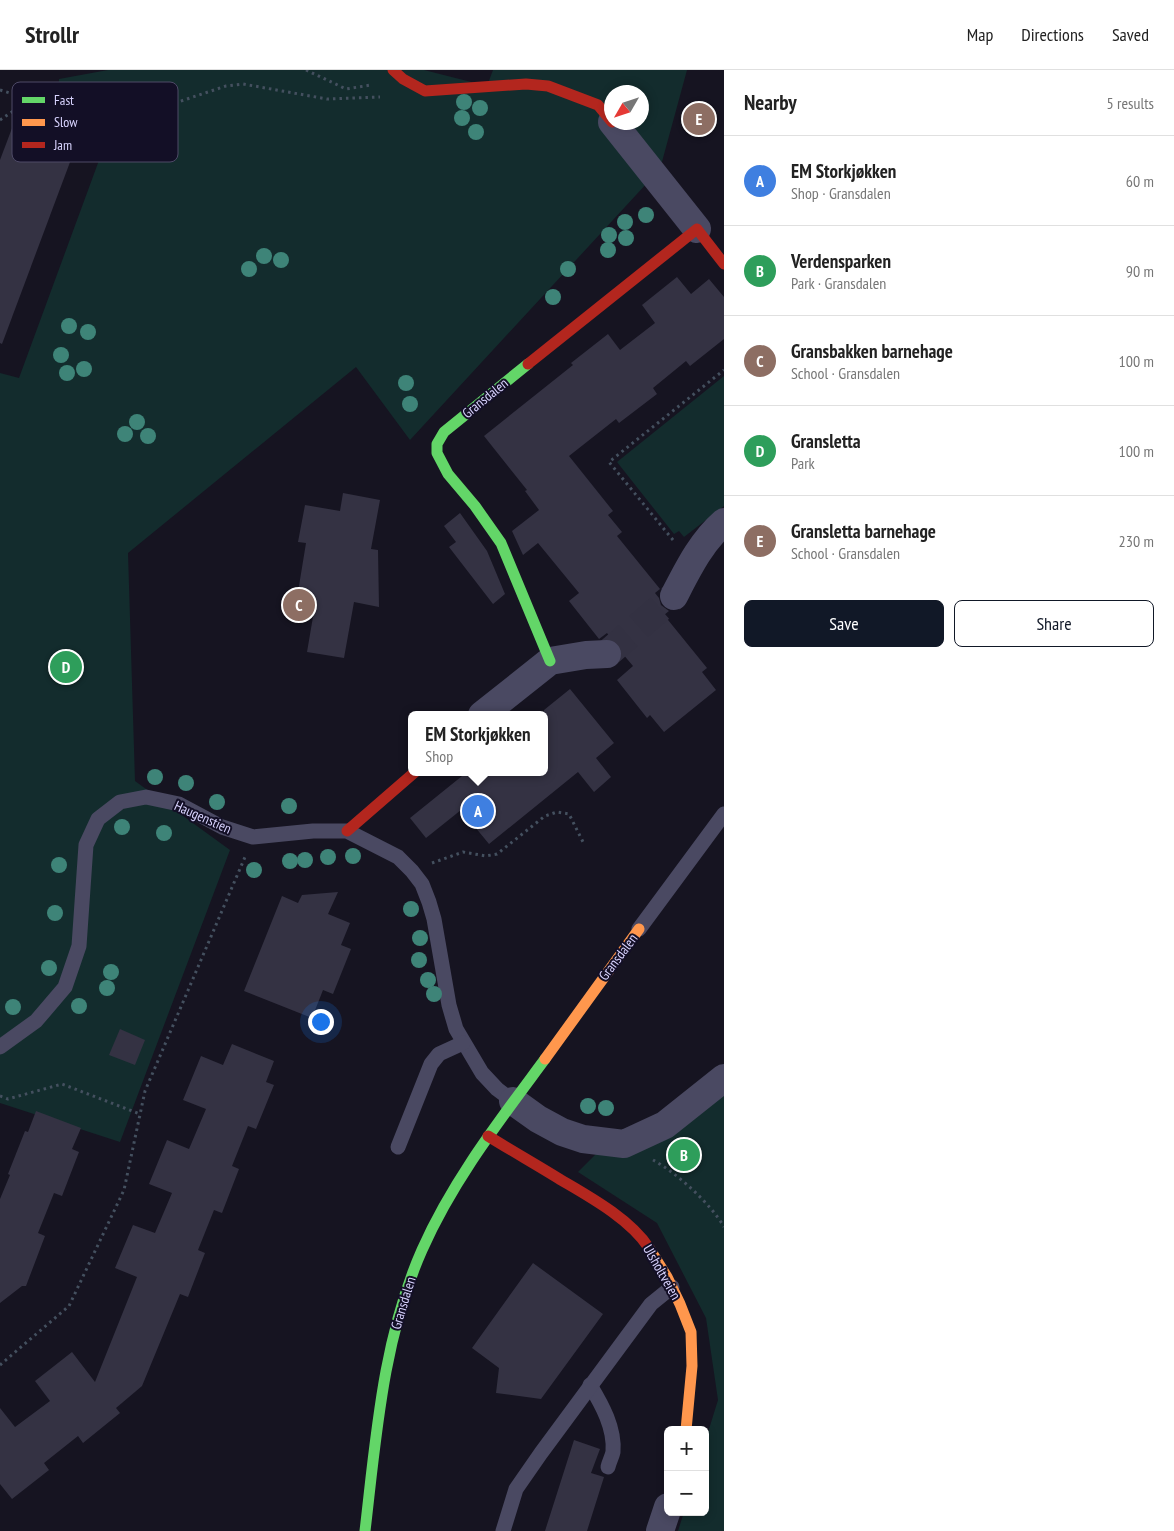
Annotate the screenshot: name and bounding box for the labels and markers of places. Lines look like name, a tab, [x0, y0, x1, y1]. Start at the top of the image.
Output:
pin: E	[683, 100, 715, 138]
pin: C	[283, 586, 315, 624]
pin: D	[50, 648, 82, 686]
pin: A	[462, 792, 494, 830]
pin: B	[668, 1136, 700, 1174]

